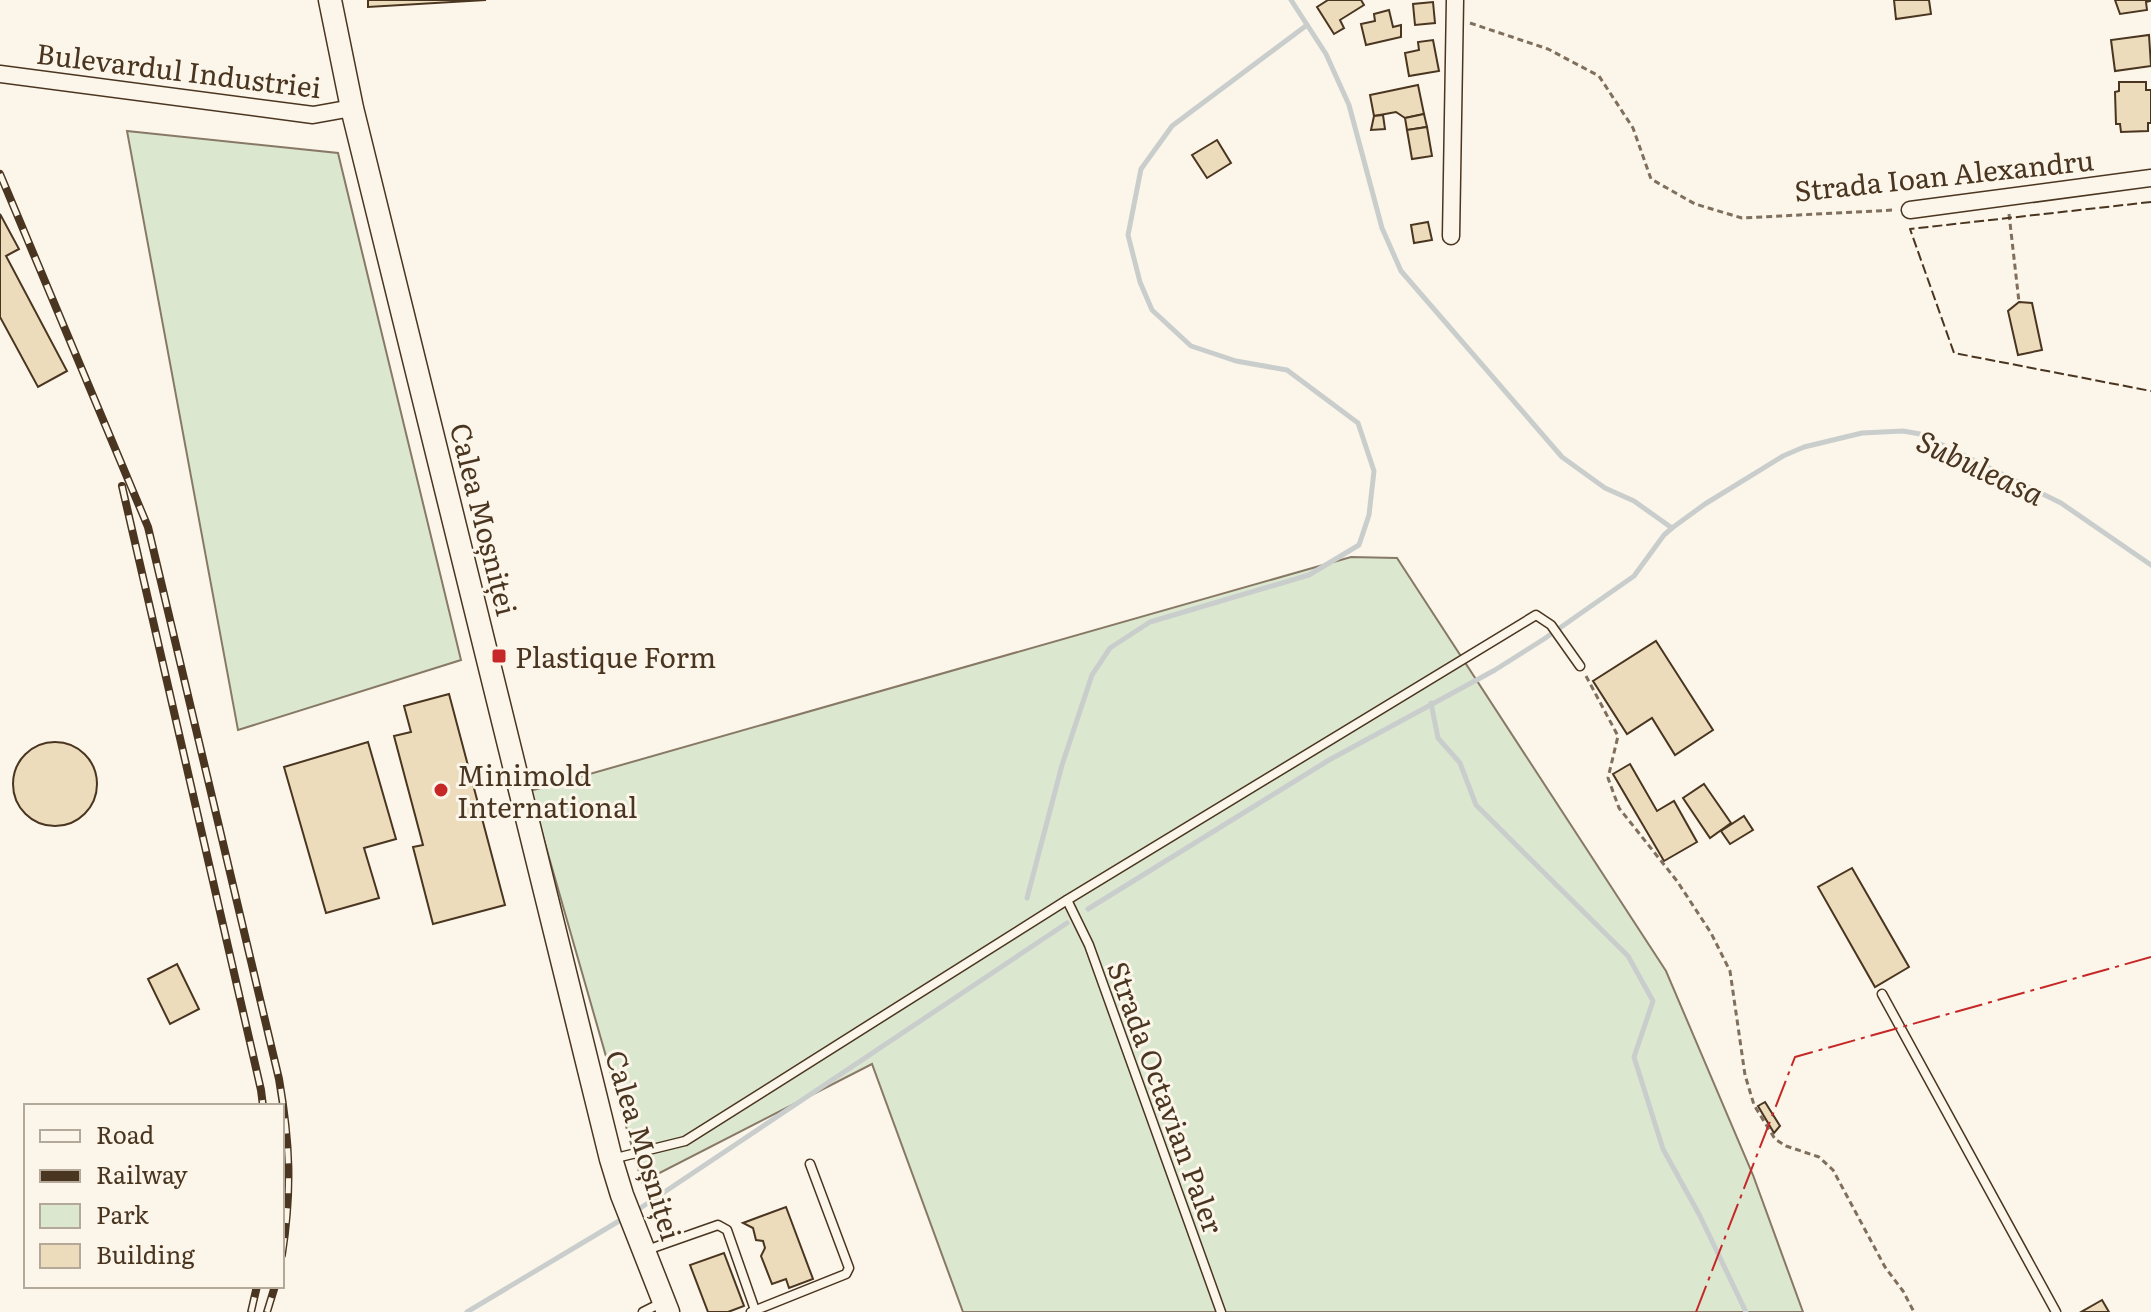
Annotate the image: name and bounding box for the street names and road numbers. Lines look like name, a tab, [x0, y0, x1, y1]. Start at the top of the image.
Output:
street label: Bulevardul Industriei	[34, 31, 324, 107]
street label: Strada Ioan Alexandru	[1792, 137, 2096, 211]
street label: Calea Moșniței	[441, 418, 529, 620]
street label: Strada Octavian Paler	[1098, 955, 1236, 1240]
street label: Calea Moșniței	[596, 1045, 694, 1245]

